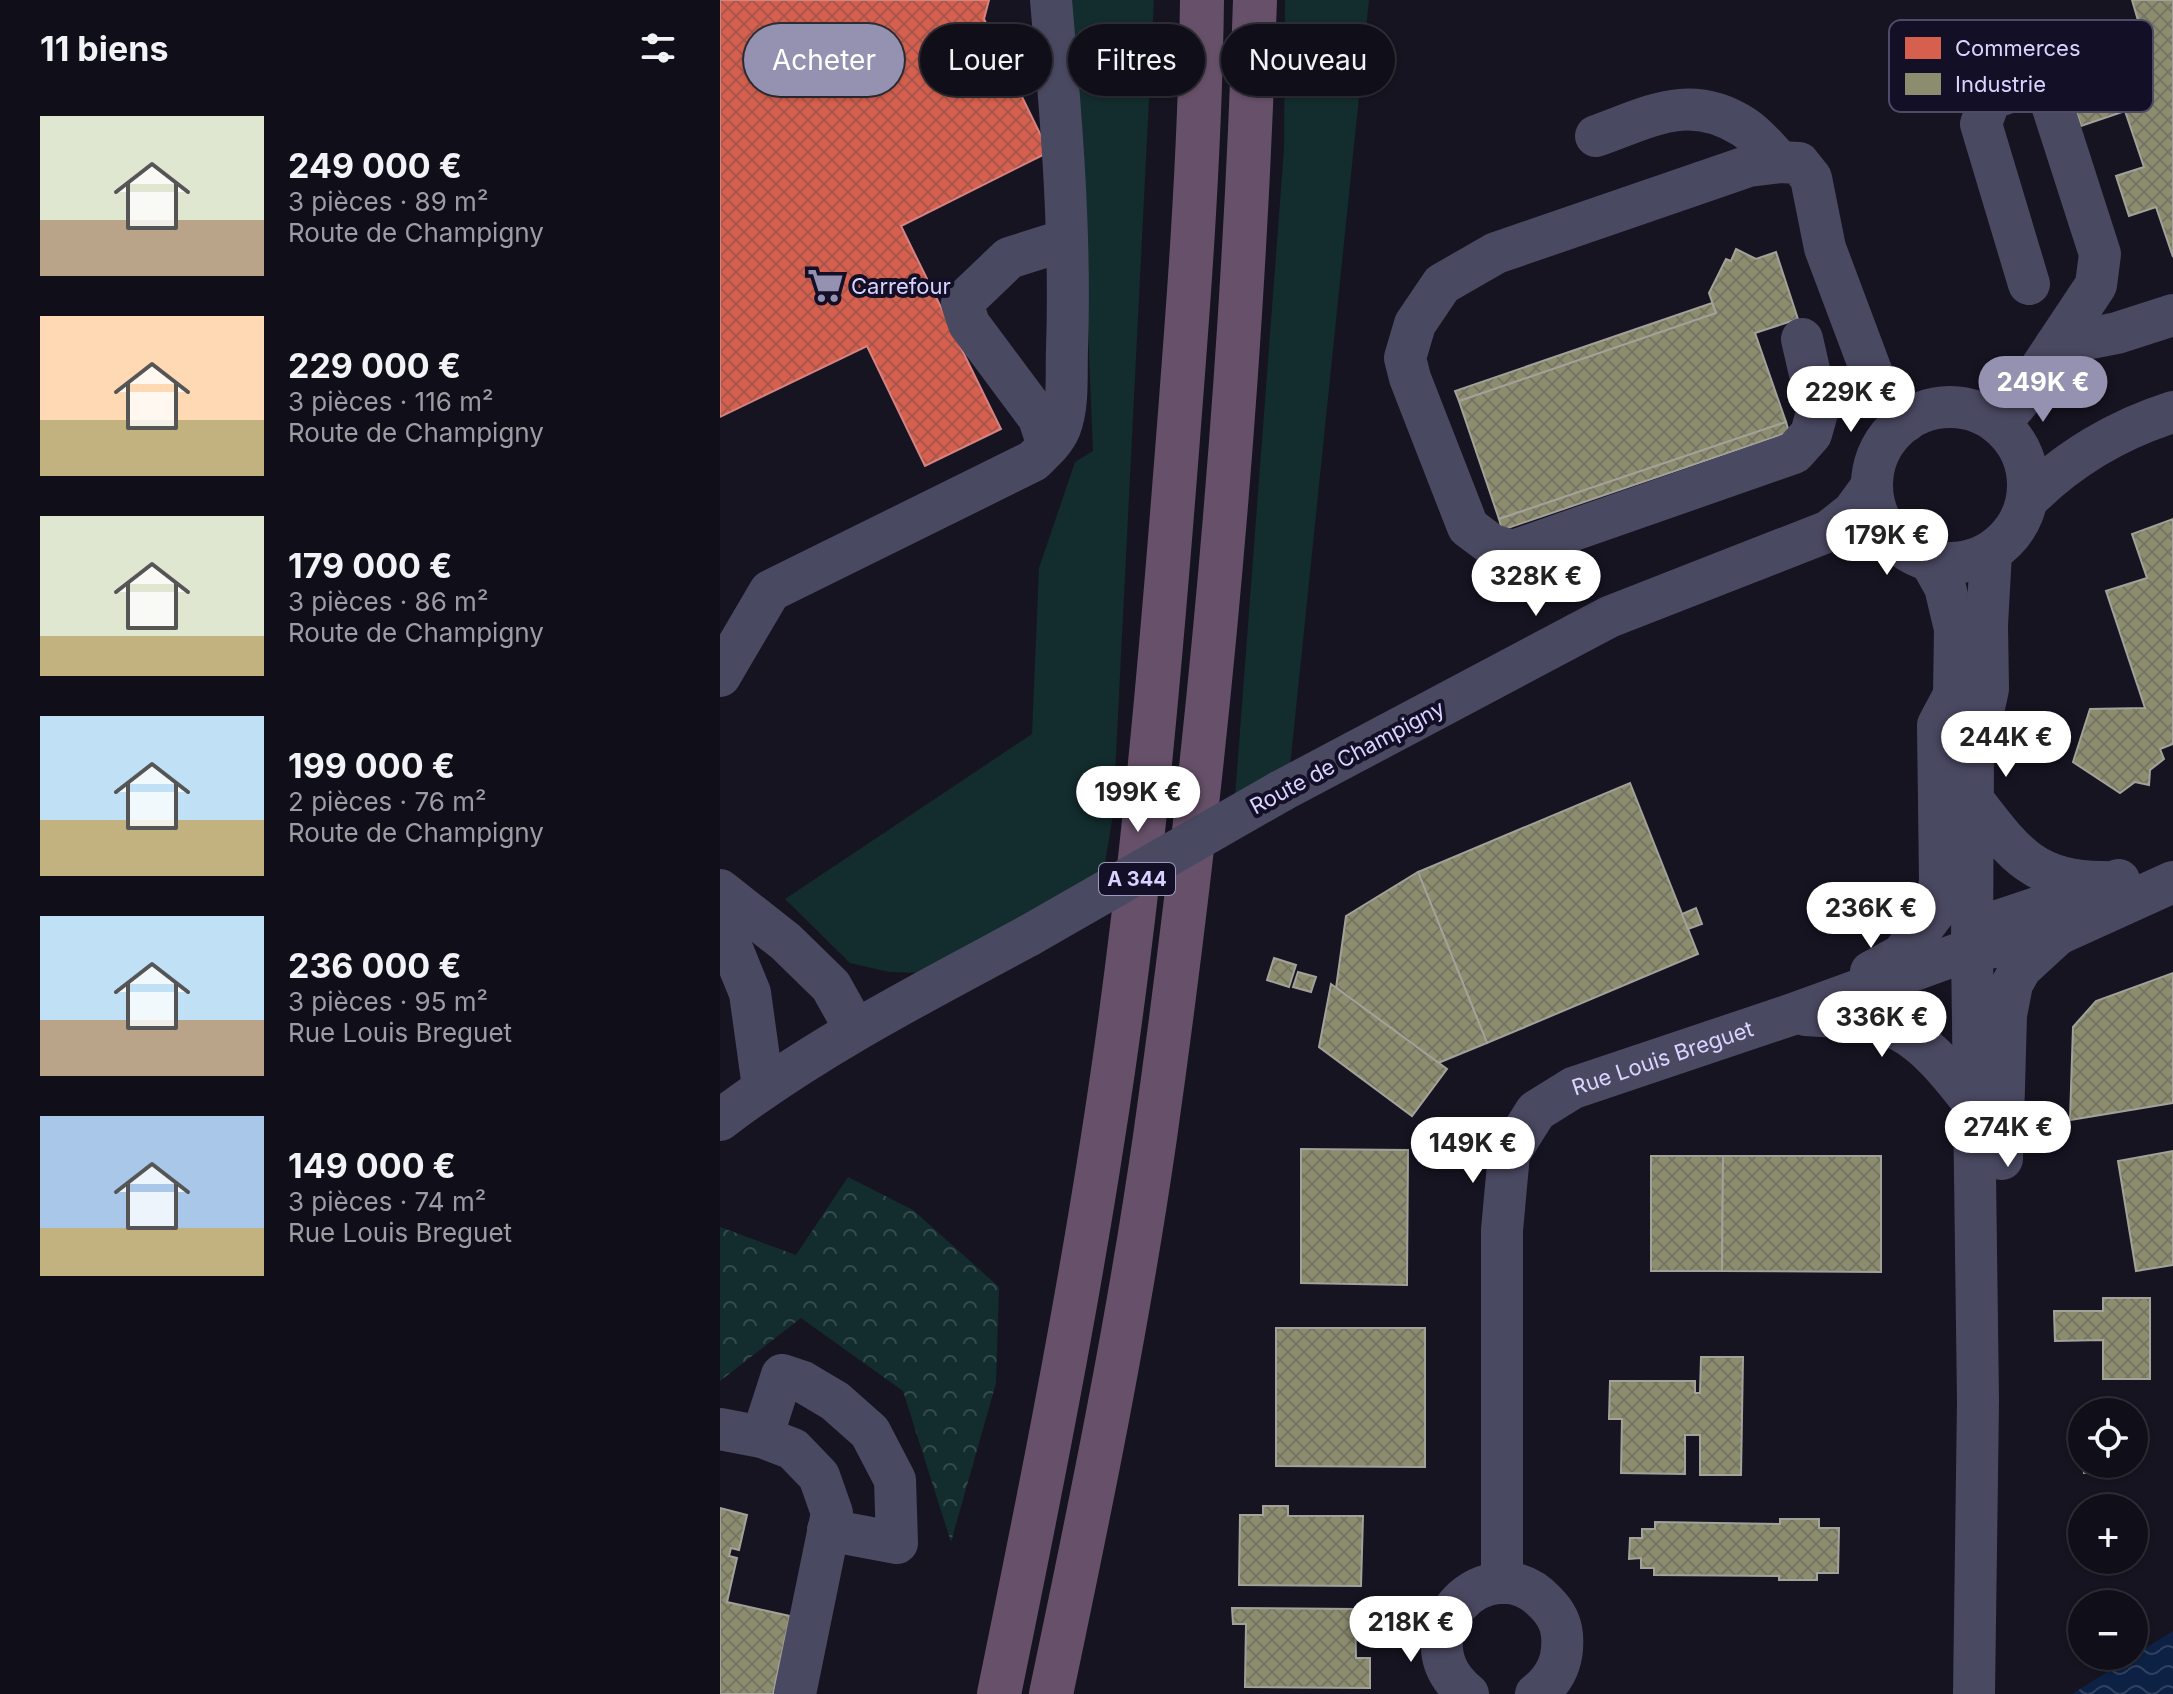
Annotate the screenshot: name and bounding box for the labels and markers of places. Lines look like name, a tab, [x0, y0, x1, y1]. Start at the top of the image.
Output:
supermarket icon: Carrefour	[806, 267, 844, 305]
place label: Carrefour	[851, 273, 951, 299]
pin: 249K €	[1978, 356, 2108, 424]
pin: 229K €	[1786, 366, 1916, 434]
pin: 179K €	[1822, 509, 1952, 577]
pin: 328K €	[1471, 550, 1601, 618]
pin: 244K €	[1941, 711, 2071, 779]
pin: 199K €	[1073, 766, 1203, 834]
pin: 236K €	[1806, 882, 1936, 950]
pin: 336K €	[1817, 991, 1947, 1059]
pin: 274K €	[1943, 1101, 2073, 1169]
pin: 149K €	[1408, 1117, 1538, 1185]
pin: 218K €	[1346, 1596, 1476, 1664]

